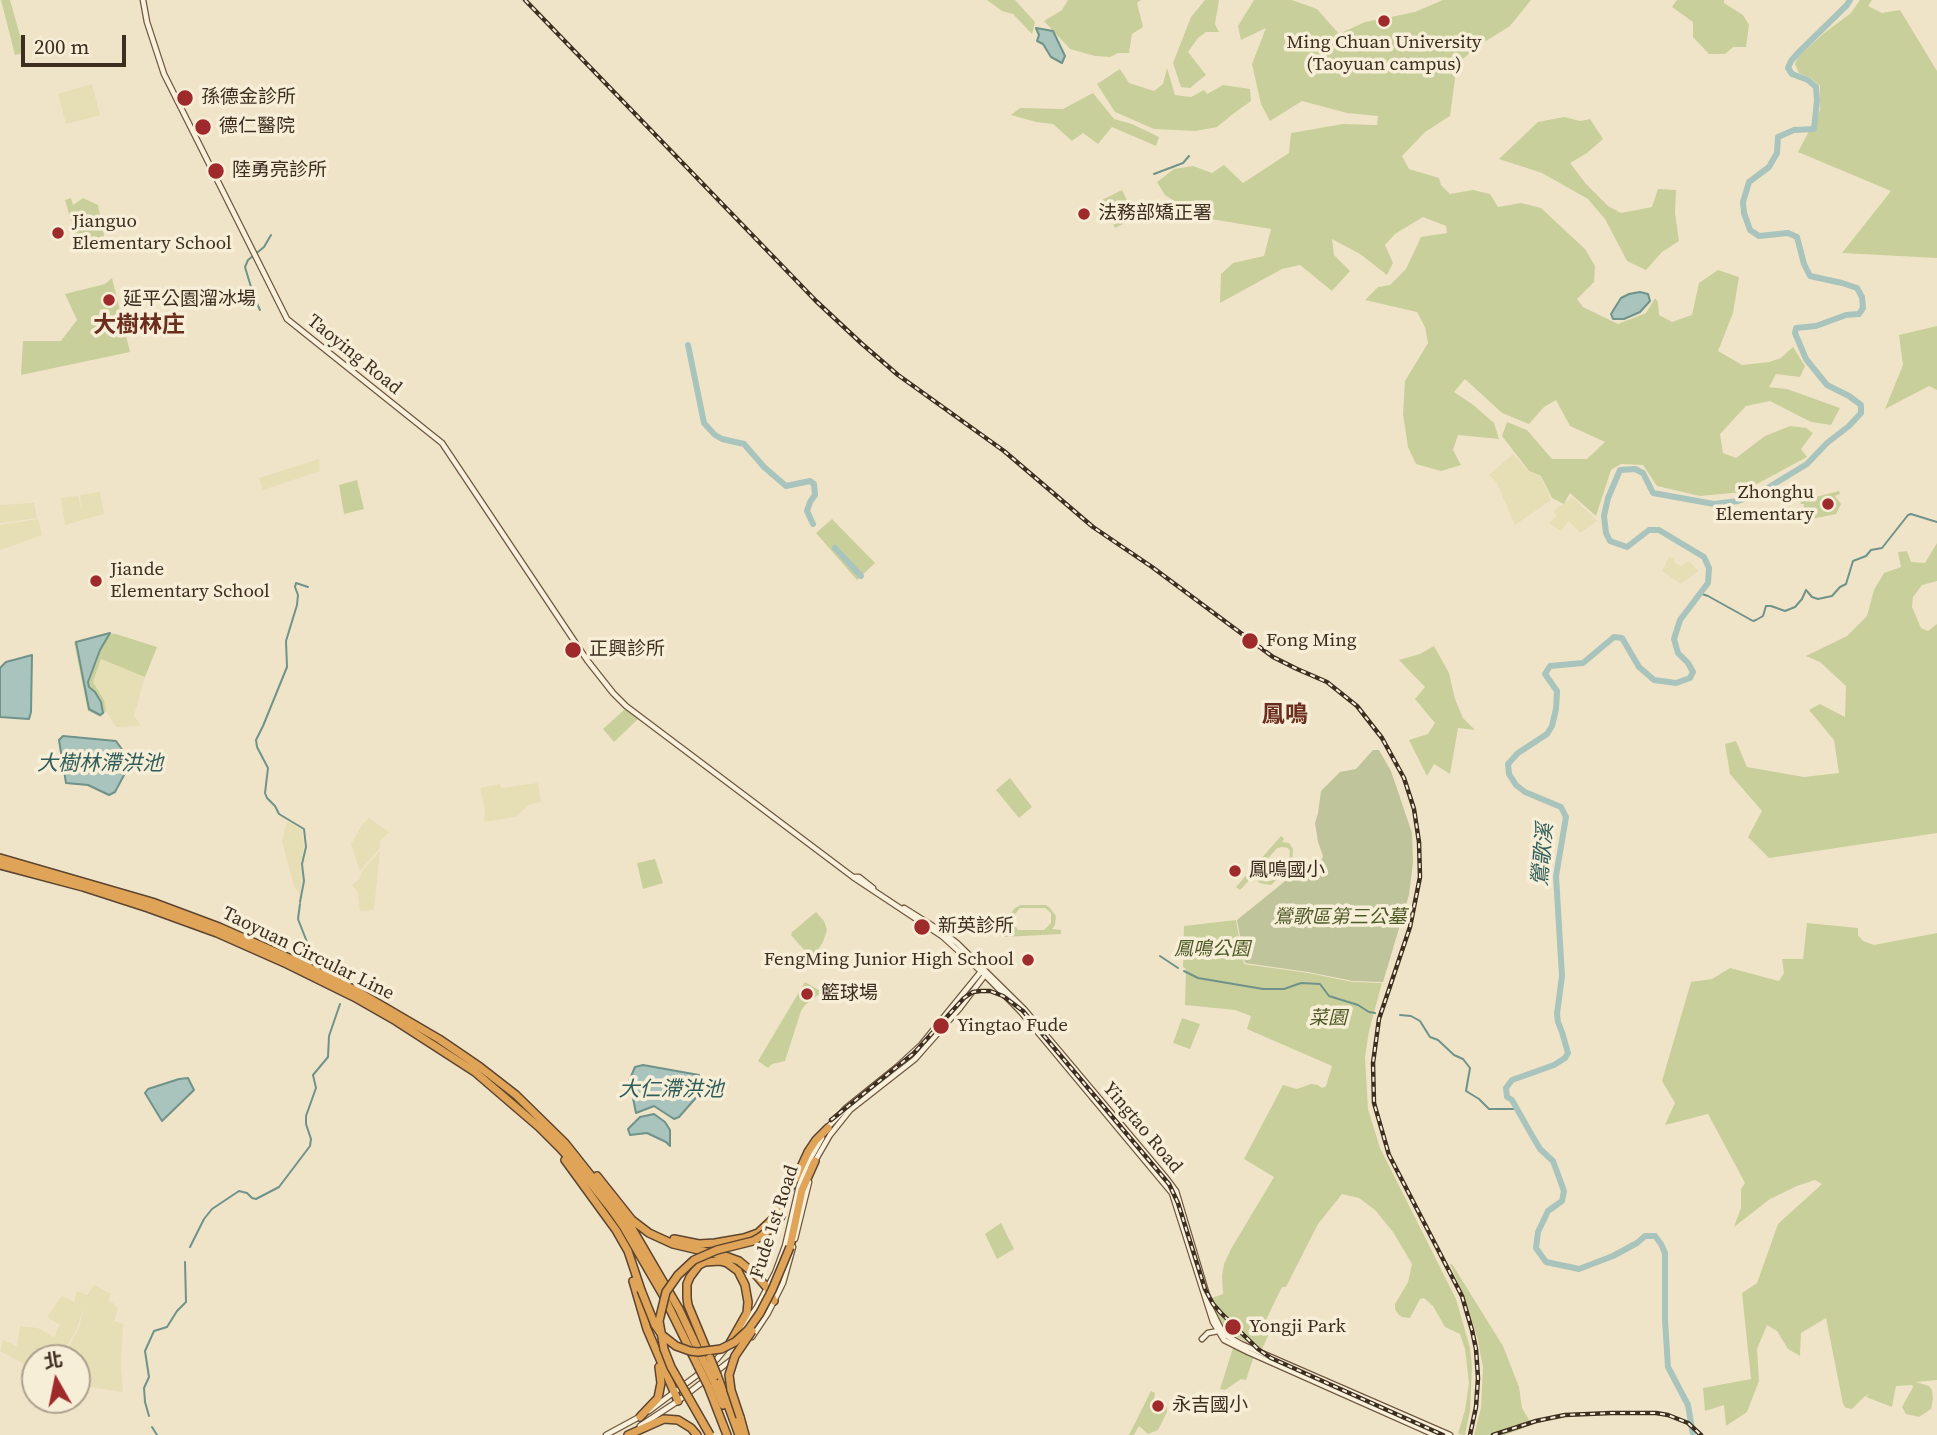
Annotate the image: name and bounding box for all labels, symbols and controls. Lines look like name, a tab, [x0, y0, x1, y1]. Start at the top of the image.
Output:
marker: Ming Chuan University (Taoyuan campus)	[1376, 13, 1392, 29]
scale bar	[24, 21, 130, 65]
text: 200 m	[34, 32, 89, 61]
place label: Ming Chuan University (Taoyuan campus)	[1286, 32, 1482, 76]
place label: 孫德金診所	[201, 87, 296, 109]
marker: 孫德金診所	[175, 88, 195, 108]
place label: 德仁醫院	[219, 116, 295, 138]
marker: 德仁醫院	[193, 117, 213, 137]
place label: 陸勇亮診所	[232, 160, 327, 182]
marker: 陸勇亮診所	[206, 161, 226, 181]
place label: 法務部矯正署	[1098, 203, 1212, 225]
marker: 法務部矯正署	[1076, 206, 1092, 222]
place label: Jianguo Elementary School	[72, 211, 232, 255]
marker: Jianguo Elementary School	[50, 225, 66, 241]
place label: 延平公園溜冰場	[123, 289, 256, 311]
marker: 延平公園溜冰場	[101, 292, 117, 308]
street label: Taoying Road	[302, 310, 406, 400]
district label: 大樹林庄	[93, 312, 185, 340]
place label: Zhonghu Elementary	[1715, 482, 1814, 526]
marker: Zhonghu Elementary	[1820, 496, 1836, 512]
place label: Jiande Elementary School	[110, 559, 270, 603]
marker: Jiande Elementary School	[88, 573, 104, 589]
place label: Fong Ming	[1266, 630, 1357, 652]
marker: Fong Ming	[1240, 631, 1260, 651]
place label: 正興診所	[589, 639, 665, 661]
marker: 正興診所	[563, 640, 583, 660]
district label: 鳳鳴	[1262, 702, 1308, 730]
water label: 大樹林滯洪池	[37, 752, 163, 778]
water label: 鶯歌溪	[1529, 823, 1559, 887]
place label: 鳳鳴國小	[1249, 860, 1325, 882]
marker: 鳳鳴國小	[1227, 863, 1243, 879]
street label: Taoyuan Circular Line	[218, 902, 398, 1006]
park label: 鶯歌區第三公墓	[1274, 907, 1406, 929]
place label: 新英診所	[938, 916, 1014, 938]
marker: 新英診所	[912, 917, 932, 937]
park label: 鳳鳴公園	[1174, 939, 1250, 961]
place label: FengMing Junior High School	[764, 949, 1014, 971]
marker: FengMing Junior High School	[1020, 952, 1036, 968]
place label: 籃球場	[821, 983, 878, 1005]
marker: 籃球場	[799, 986, 815, 1002]
park label: 菜園	[1309, 1008, 1347, 1030]
place label: Yingtao Fude	[957, 1015, 1068, 1037]
marker: Yingtao Fude	[931, 1016, 951, 1036]
water label: 大仁滯洪池	[619, 1078, 723, 1104]
street label: Yingtao Road	[1097, 1078, 1187, 1178]
street label: Fude 1st Road	[746, 1162, 804, 1282]
place label: Yongji Park	[1249, 1316, 1346, 1338]
marker: Yongji Park	[1223, 1317, 1243, 1337]
north arrow	[21, 1344, 91, 1414]
text: 北	[42, 1346, 64, 1375]
place label: 永吉國小	[1172, 1395, 1248, 1417]
marker: 永吉國小	[1150, 1398, 1166, 1414]

